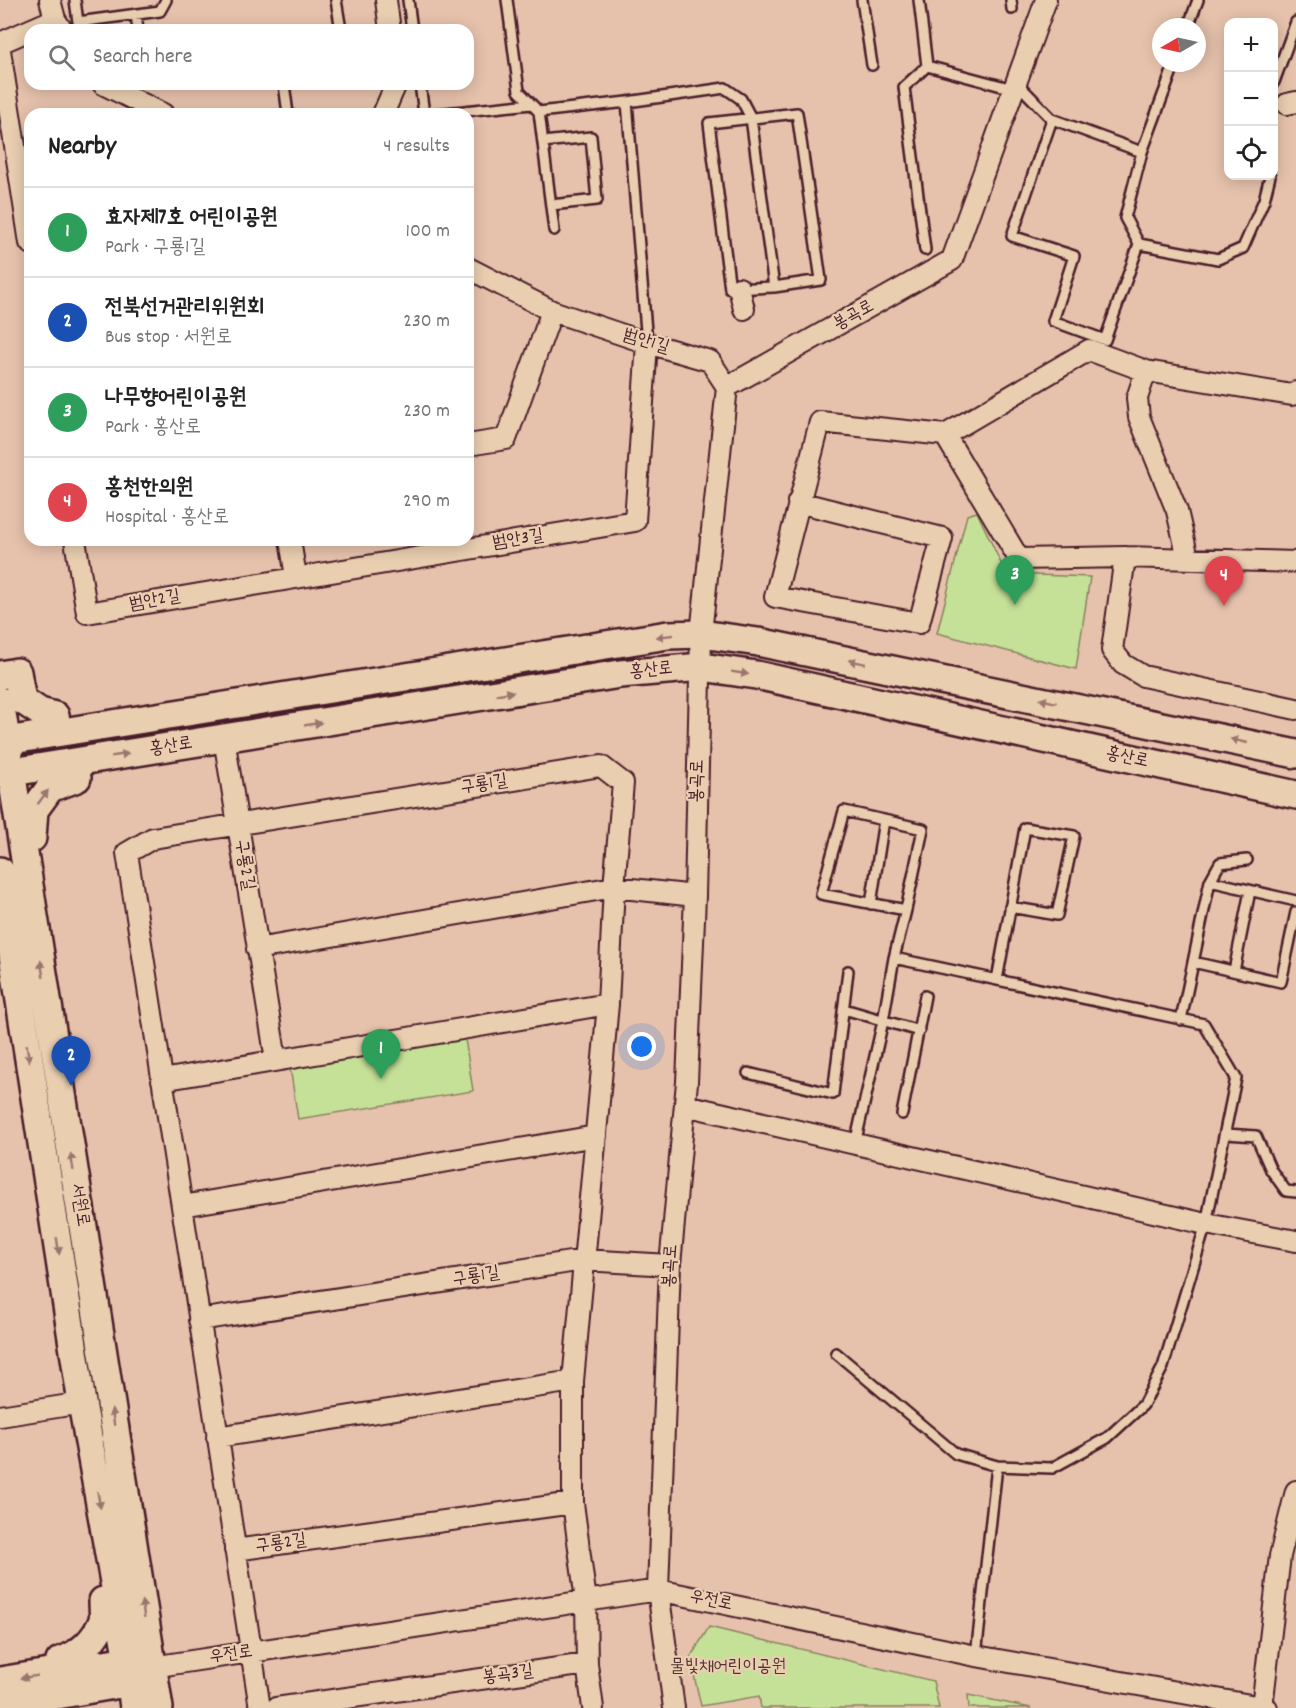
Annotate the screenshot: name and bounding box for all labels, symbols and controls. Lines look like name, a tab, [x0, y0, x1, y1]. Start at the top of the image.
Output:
north arrow	[1152, 18, 1206, 72]
map controls	[1224, 18, 1278, 180]
button: +	[1224, 18, 1278, 72]
search box	[24, 24, 474, 90]
icon: search	[45, 41, 78, 74]
text: Search here	[93, 42, 192, 73]
button: −	[1224, 72, 1278, 126]
button: locate	[1224, 126, 1278, 180]
text: Nearby	[48, 129, 116, 166]
text: 4 results	[383, 133, 450, 161]
text: 효자제7호 어린이공원	[105, 203, 278, 234]
text: 1	[65, 218, 70, 246]
text: 100 m	[406, 218, 450, 246]
text: Park · 구룡1길	[105, 234, 205, 262]
text: 전북선거관리위원회	[105, 293, 264, 324]
street label: 봉곡로	[829, 295, 879, 337]
text: 2	[63, 308, 72, 336]
text: 230 m	[403, 308, 450, 336]
street label: 범안1길	[620, 323, 673, 361]
text: Bus stop · 서원로	[105, 324, 232, 352]
text: 나무향어린이공원	[105, 383, 247, 414]
text: 3	[63, 398, 72, 426]
text: 230 m	[403, 398, 450, 426]
text: Park · 홍산로	[105, 414, 201, 442]
text: 홍천한의원	[105, 473, 194, 504]
text: 4	[63, 488, 72, 516]
text: 290 m	[403, 488, 450, 516]
text: Hospital · 홍산로	[105, 504, 229, 532]
street label: 범안3길	[491, 524, 546, 556]
pin: 3	[996, 556, 1034, 605]
pin: 4	[1204, 556, 1244, 606]
street label: 범안2길	[128, 584, 183, 618]
one-way arrow	[655, 631, 674, 641]
street label: 홍산로	[628, 656, 674, 686]
one-way arrow	[847, 657, 866, 666]
one-way arrow	[730, 669, 749, 678]
one-way arrow	[496, 688, 515, 697]
one-way arrow	[1038, 696, 1057, 705]
one-way arrow	[303, 719, 322, 728]
street label: 홍산로	[148, 731, 194, 763]
one-way arrow	[1230, 736, 1248, 746]
street label: 홍산로	[1103, 741, 1151, 775]
one-way arrow	[111, 750, 130, 759]
street label: 봉곡로	[685, 759, 711, 803]
street label: 구룡1길	[459, 769, 510, 801]
one-way arrow	[37, 789, 49, 804]
street label: 구룡2길	[228, 838, 260, 893]
one-way arrow	[38, 960, 47, 979]
pin: 1	[362, 1030, 400, 1079]
your location	[627, 1032, 656, 1061]
pin: 2	[52, 1036, 90, 1086]
one-way arrow	[24, 1044, 33, 1063]
one-way arrow	[68, 1152, 77, 1171]
street label: 서원로	[63, 1182, 95, 1228]
one-way arrow	[54, 1236, 63, 1255]
street label: 봉곡로	[657, 1243, 685, 1289]
street label: 구룡1길	[451, 1261, 502, 1293]
one-way arrow	[108, 1407, 117, 1426]
one-way arrow	[95, 1491, 104, 1510]
street label: 구룡2길	[254, 1528, 309, 1560]
street label: 우전로	[687, 1584, 735, 1618]
one-way arrow	[138, 1600, 147, 1619]
street label: 우전로	[208, 1640, 254, 1670]
park label: 물빛채어린이공원	[670, 1655, 786, 1680]
street label: 봉곡3길	[481, 1659, 536, 1691]
one-way arrow	[19, 1672, 38, 1681]

